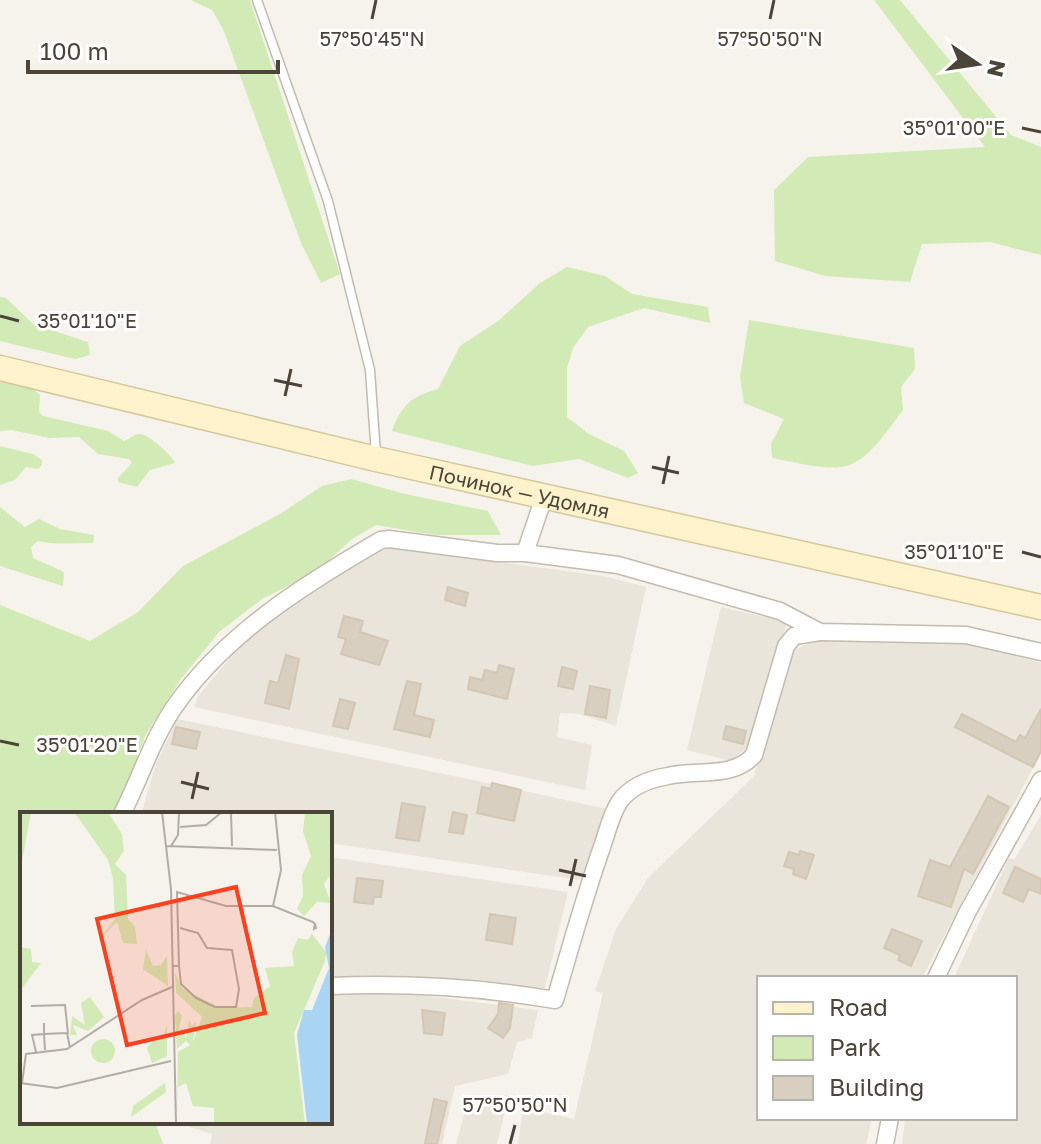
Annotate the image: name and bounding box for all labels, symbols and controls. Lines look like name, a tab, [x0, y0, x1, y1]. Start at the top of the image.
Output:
scale bar	[28, 24, 278, 74]
north arrow	[937, 24, 1017, 104]
text: 57°50'45"N	[319, 26, 425, 50]
text: 57°50'50"N	[717, 26, 823, 50]
text: 100 m	[40, 36, 109, 65]
text: N	[982, 57, 1012, 80]
text: 35°01'00"E	[903, 115, 1005, 139]
text: 35°01'10"E	[37, 308, 137, 332]
street label: Починок — Удомля	[427, 459, 612, 523]
text: 35°01'10"E	[904, 539, 1004, 563]
text: 35°01'20"E	[36, 732, 138, 756]
inset map	[20, 812, 332, 1124]
legend	[757, 976, 1017, 1120]
text: Road	[829, 992, 888, 1021]
text: Park	[829, 1032, 881, 1061]
text: Building	[829, 1072, 924, 1101]
text: 57°50'50"N	[462, 1092, 568, 1116]

